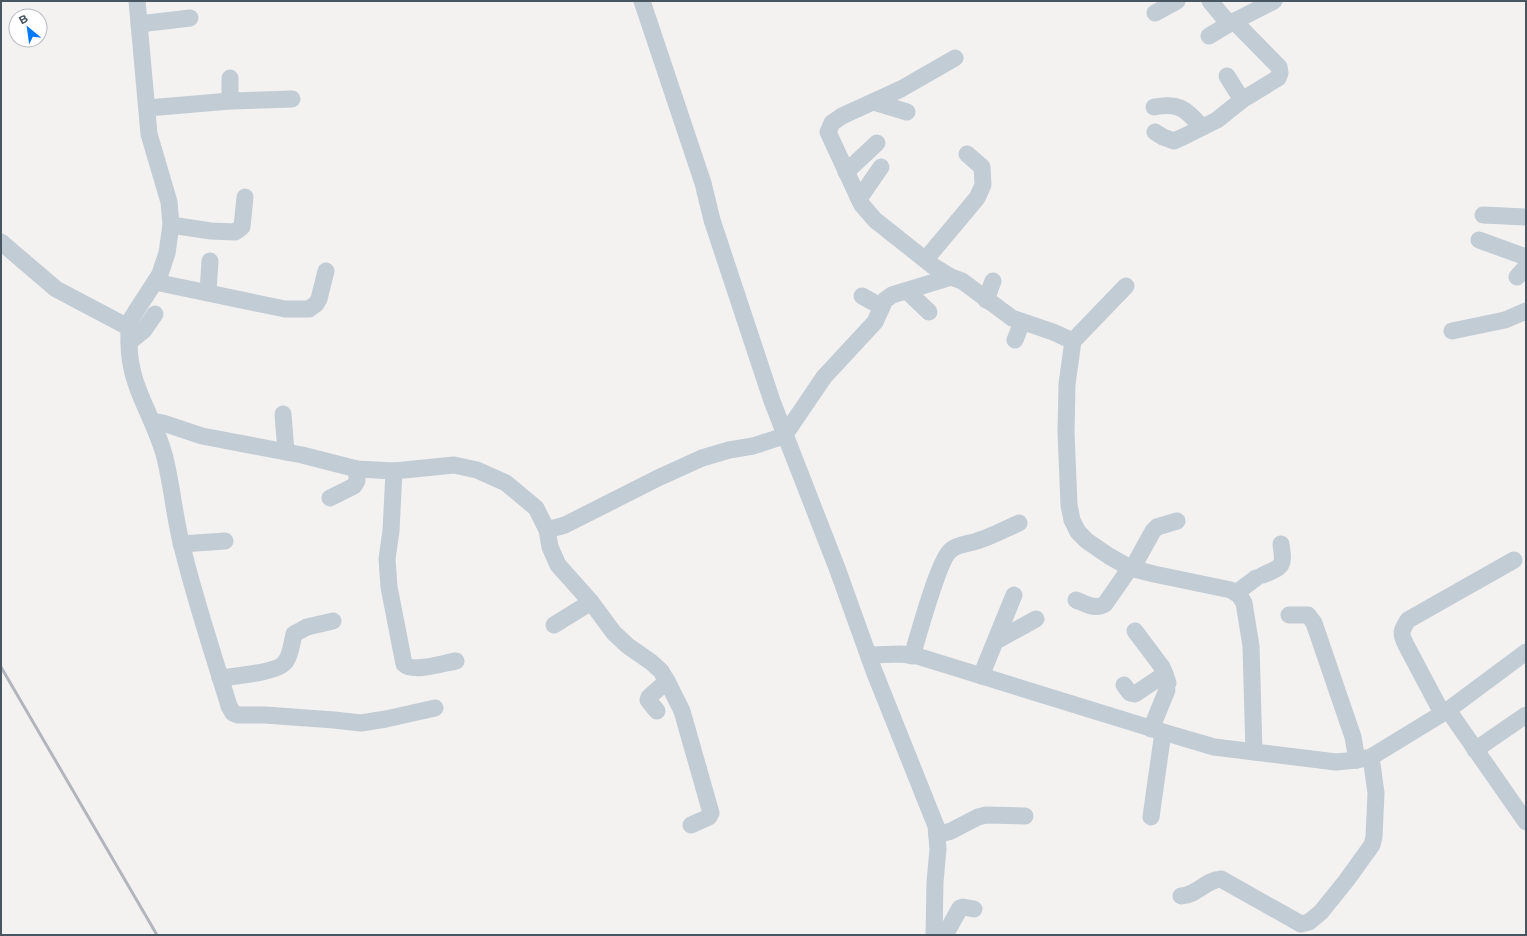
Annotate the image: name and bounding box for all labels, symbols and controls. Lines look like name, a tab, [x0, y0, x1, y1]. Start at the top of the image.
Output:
north arrow	[8, 8, 48, 48]
text: B	[16, 11, 30, 27]

